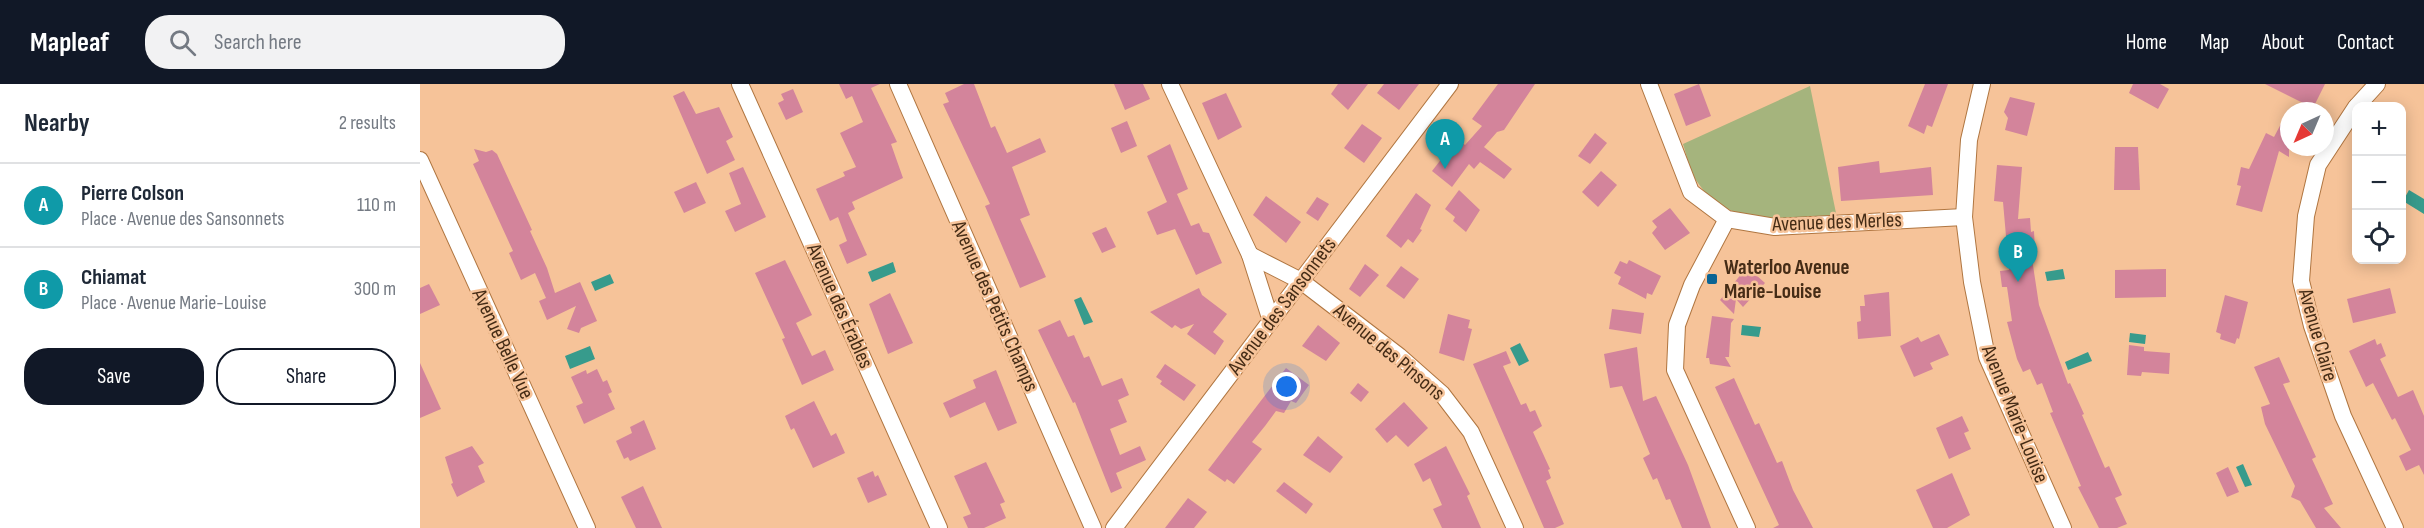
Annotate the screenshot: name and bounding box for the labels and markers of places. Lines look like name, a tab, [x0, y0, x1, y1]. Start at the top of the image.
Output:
pin: A	[1426, 120, 1464, 169]
pin: B	[1998, 232, 2038, 282]
place label: Waterloo Avenue Marie-Louise	[1724, 255, 1849, 304]
marker: Waterloo Avenue Marie-Louise	[1705, 272, 1719, 286]

